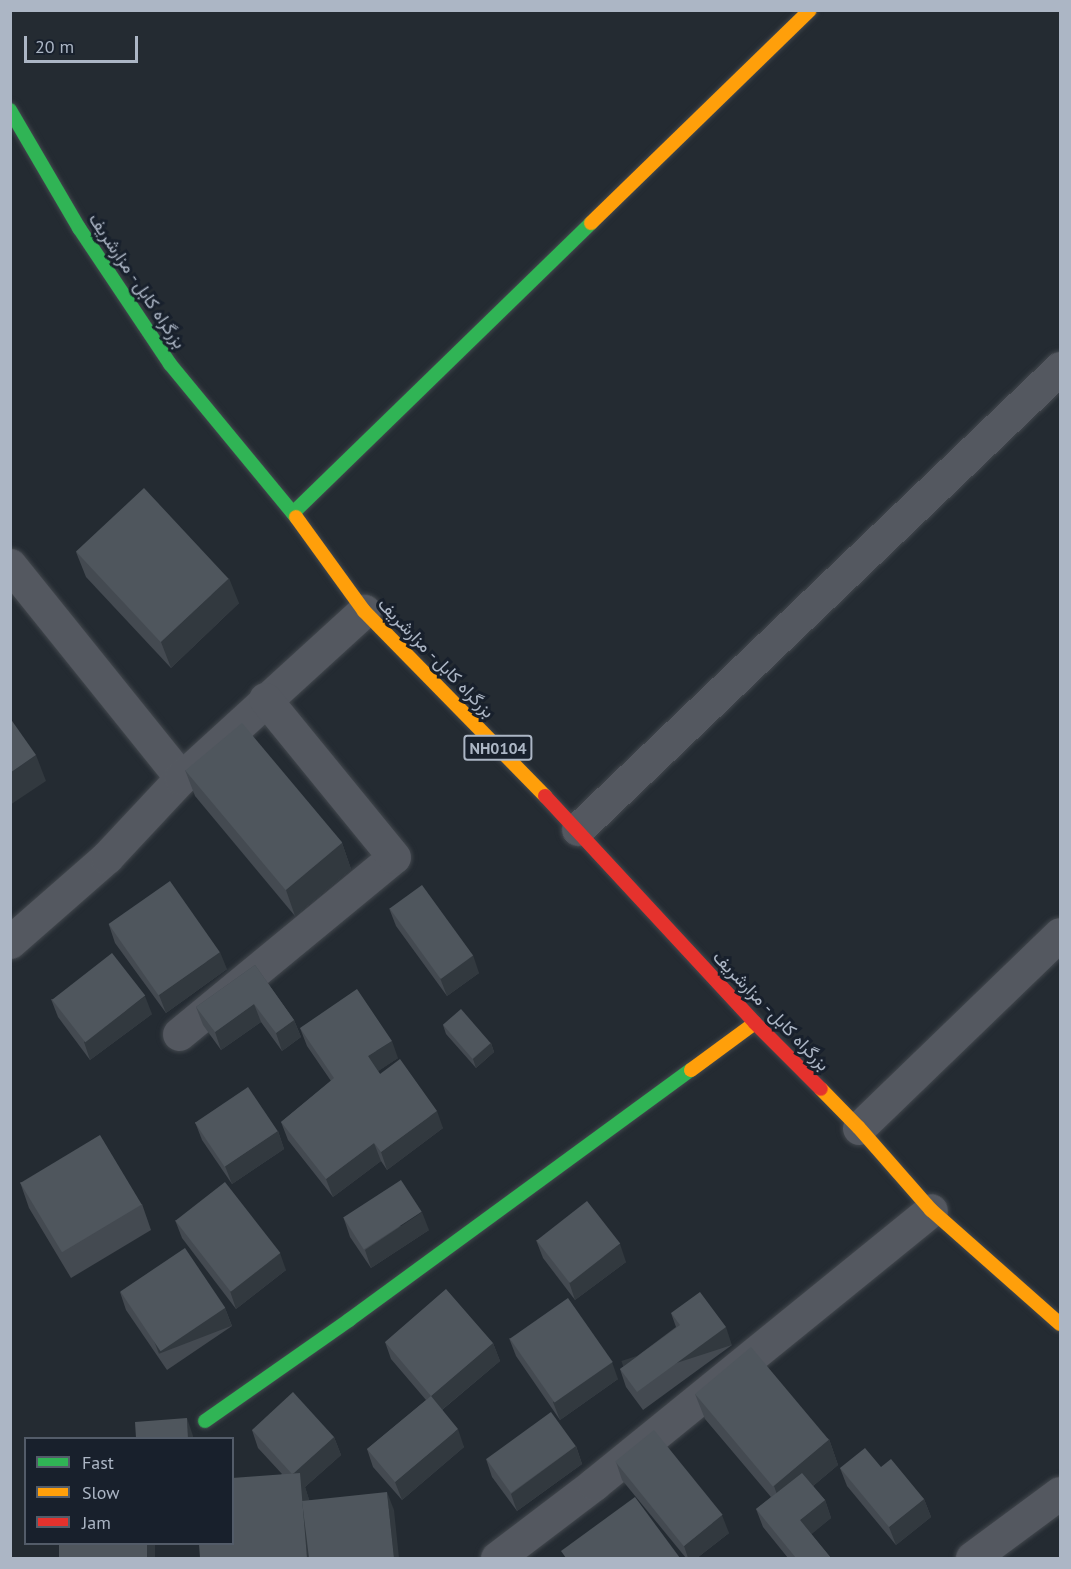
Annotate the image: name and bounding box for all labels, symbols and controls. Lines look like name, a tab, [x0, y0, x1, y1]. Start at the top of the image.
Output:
scale bar	[27, 24, 141, 62]
text: 20 m	[35, 35, 74, 58]
street label: بزرگراه کابل - مزارشریف	[83, 208, 191, 354]
street label: بزرگراه کابل - مزارشریف	[372, 592, 500, 724]
road number: NH0104	[462, 735, 534, 761]
street label: بزرگراه کابل - مزارشریف	[707, 945, 835, 1077]
legend	[24, 1437, 234, 1545]
text: Fast	[82, 1451, 114, 1474]
text: Slow	[82, 1481, 120, 1504]
text: Jam	[82, 1511, 111, 1534]

